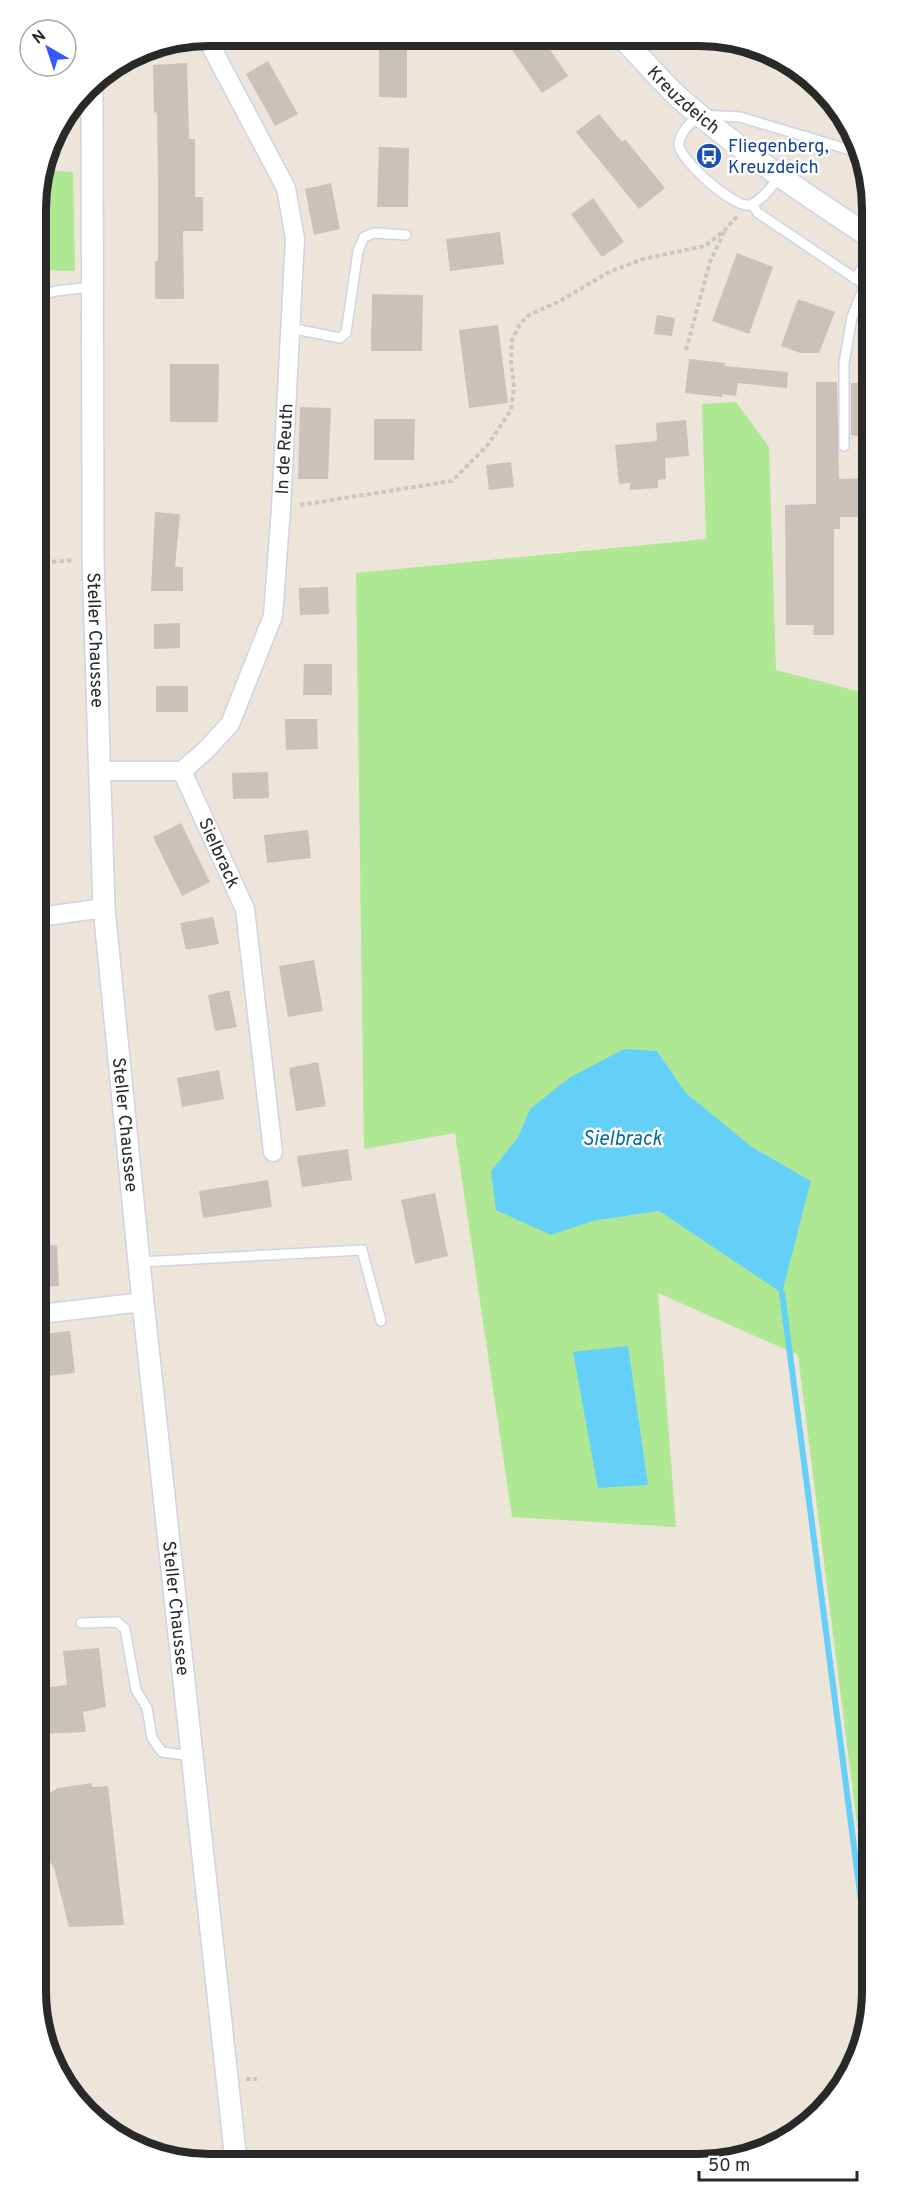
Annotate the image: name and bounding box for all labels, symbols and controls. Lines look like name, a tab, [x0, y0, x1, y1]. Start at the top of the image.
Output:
north arrow	[18, 18, 78, 78]
text: N	[29, 27, 51, 49]
street label: Kreuzdeich	[641, 62, 724, 140]
place label: Fliegenberg, Kreuzdeich	[728, 136, 829, 180]
bus stop icon: Fliegenberg, Kreuzdeich	[694, 141, 724, 171]
street label: In de Reuth	[272, 403, 299, 495]
street label: Steller Chaussee	[80, 572, 108, 708]
street label: Sielbrack	[192, 815, 244, 892]
street label: Steller Chaussee	[106, 1056, 142, 1193]
water label: Sielbrack	[582, 1127, 663, 1153]
street label: Steller Chaussee	[156, 1540, 193, 1677]
scale bar	[699, 2144, 856, 2182]
text: 50 m	[708, 2155, 750, 2178]

